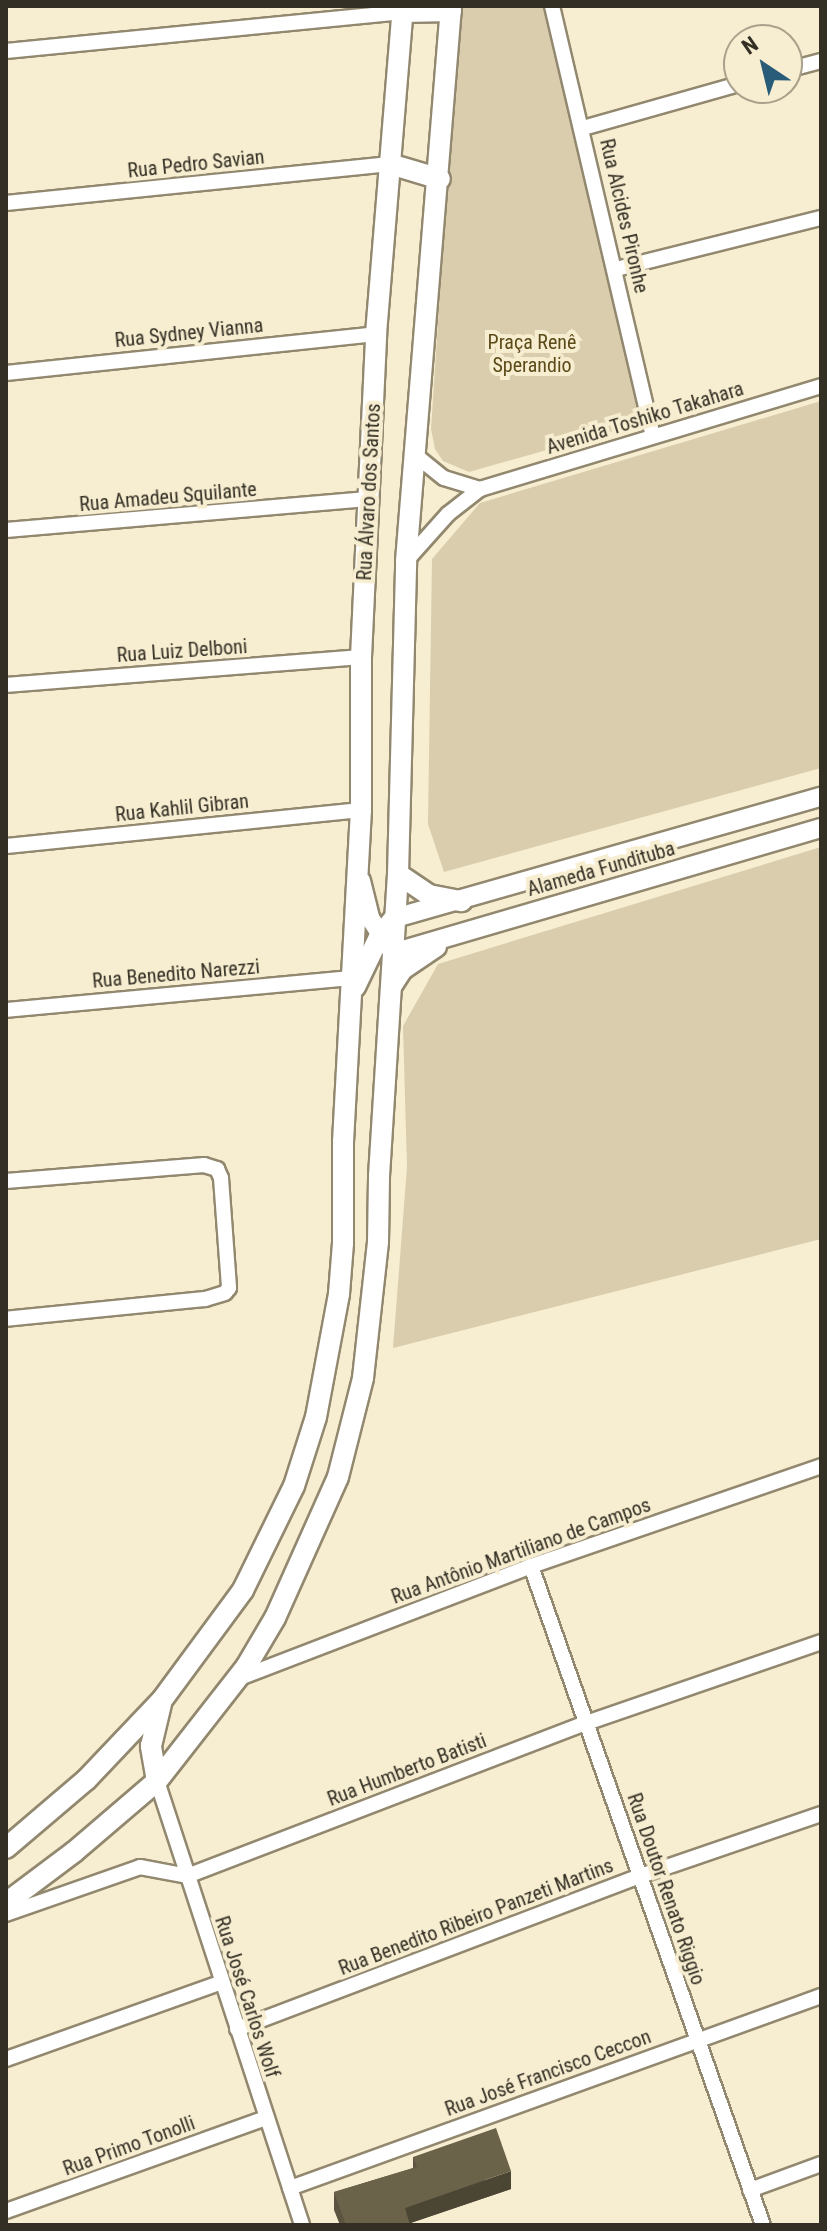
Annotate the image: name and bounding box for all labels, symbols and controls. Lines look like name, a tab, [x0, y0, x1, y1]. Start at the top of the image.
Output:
north arrow	[723, 24, 803, 104]
text: N	[737, 31, 763, 60]
street label: Rua Alcides Pironhe	[595, 136, 653, 296]
street label: Rua Pedro Savian	[126, 145, 266, 183]
street label: Rua Sydney Vianna	[114, 313, 264, 353]
park label: Praça Renê Sperandio	[488, 331, 576, 378]
street label: Avenida Toshiko Takahara	[543, 376, 747, 460]
street label: Rua Álvaro dos Santos	[352, 403, 386, 581]
street label: Rua Amadeu Squilante	[78, 477, 258, 517]
street label: Rua Luiz Delboni	[116, 634, 248, 668]
street label: Rua Kahlil Gibran	[114, 789, 250, 827]
street label: Alameda Fundituba	[524, 836, 678, 902]
street label: Rua Benedito Narezzi	[91, 955, 261, 993]
street label: Rua Antônio Martiliano de Campos	[388, 1493, 654, 1609]
street label: Rua Humberto Batisti	[324, 1729, 490, 1811]
street label: Rua Doutor Renato Riggio	[622, 1790, 710, 1988]
street label: Rua Benedito Ribeiro Panzeti Martins	[335, 1853, 617, 1981]
street label: Rua José Carlos Wolf	[210, 1913, 284, 2081]
street label: Rua José Francisco Ceccon	[442, 2025, 654, 2121]
street label: Rua Primo Tonolli	[60, 2111, 198, 2181]

